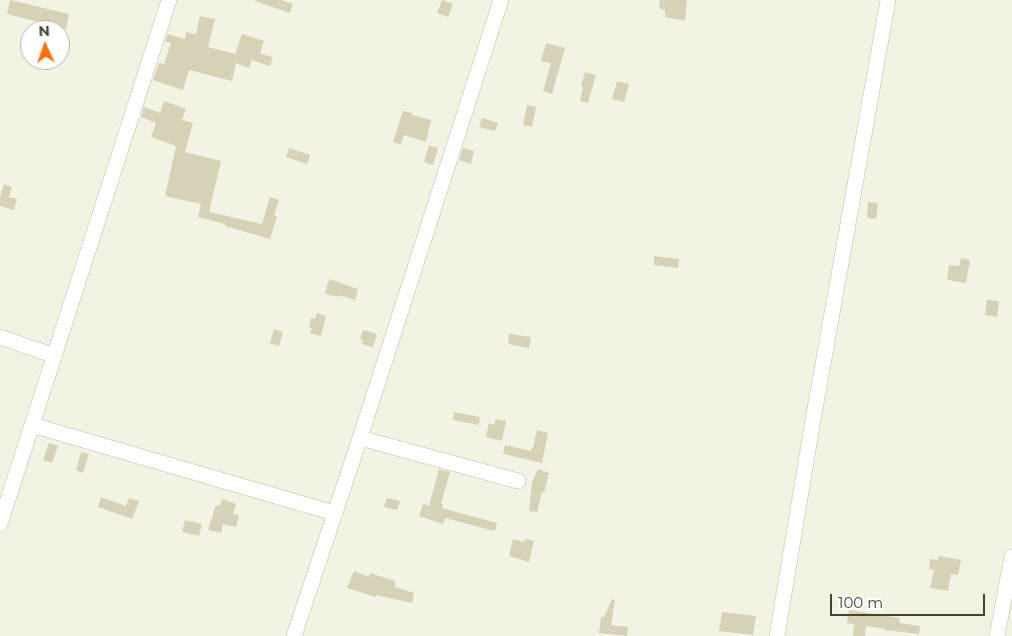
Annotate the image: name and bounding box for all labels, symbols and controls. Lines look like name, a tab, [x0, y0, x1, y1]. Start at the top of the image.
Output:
north arrow	[20, 20, 70, 70]
text: N	[38, 22, 50, 40]
scale bar	[832, 584, 987, 616]
text: 100 m	[838, 593, 883, 612]

